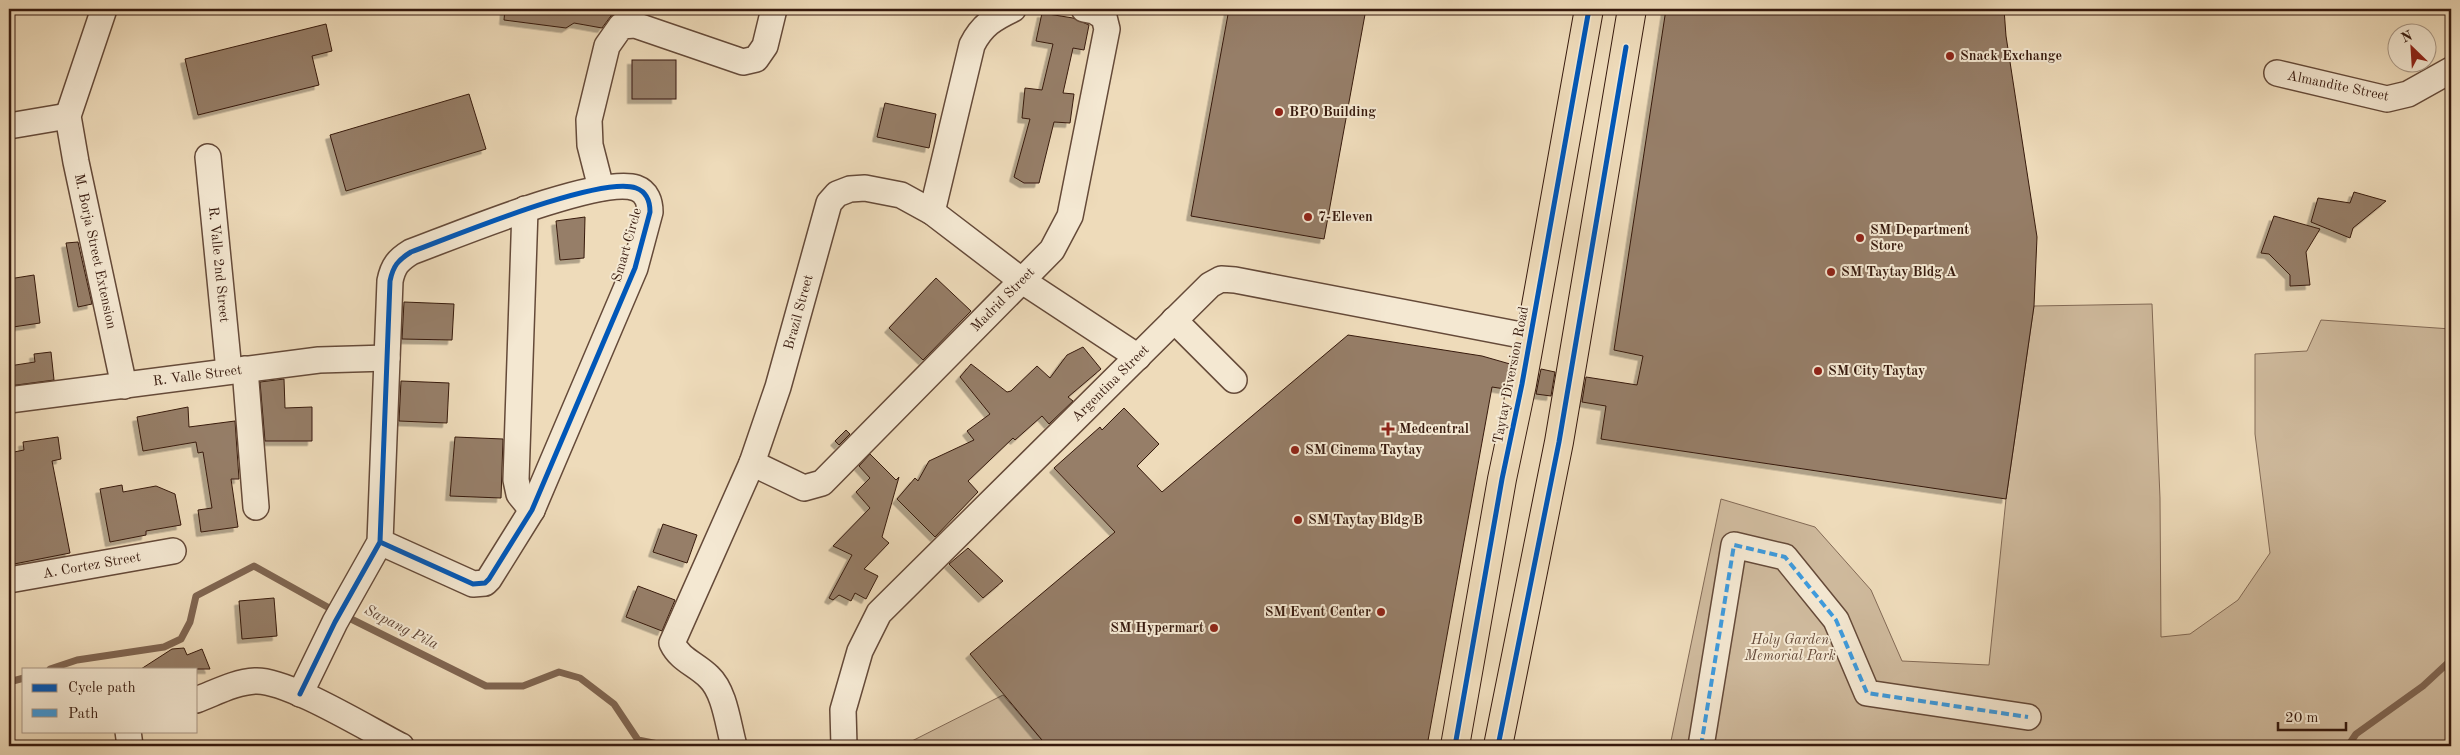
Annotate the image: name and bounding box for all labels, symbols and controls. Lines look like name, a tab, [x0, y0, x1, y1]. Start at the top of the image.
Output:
north arrow	[2388, 22, 2438, 72]
text: N	[2399, 28, 2415, 46]
place label: Snack Exchange	[1960, 49, 2062, 63]
marker: Snack Exchange	[1944, 50, 1956, 62]
street label: Almandite Street	[2286, 68, 2390, 104]
place label: BPO Building	[1289, 105, 1376, 119]
marker: BPO Building	[1273, 106, 1285, 118]
street label: M. Borja Street Extension	[72, 172, 119, 331]
street label: R. Valle 2nd Street	[206, 206, 231, 323]
street label: Smart Circle	[610, 206, 644, 284]
place label: 7-Eleven	[1318, 210, 1373, 224]
marker: 7-Eleven	[1302, 211, 1314, 223]
place label: SM Department Store	[1870, 223, 1969, 253]
marker: SM Department Store	[1854, 232, 1866, 244]
street label: Madrid Street	[969, 265, 1037, 334]
place label: SM Taytay Bldg A	[1841, 265, 1957, 279]
marker: SM Taytay Bldg A	[1825, 266, 1837, 278]
street label: Brazil Street	[782, 273, 816, 351]
street label: Taytay Diversion Road	[1491, 305, 1531, 445]
street label: Argentina Street	[1069, 342, 1152, 424]
street label: R. Valle Street	[152, 363, 243, 388]
place label: SM City Taytay	[1828, 364, 1925, 378]
marker: SM City Taytay	[1812, 365, 1824, 377]
marker: Medcentral	[1381, 422, 1395, 436]
place label: Medcentral	[1399, 422, 1469, 436]
place label: SM Cinema Taytay	[1305, 443, 1423, 457]
marker: SM Cinema Taytay	[1289, 444, 1301, 456]
place label: SM Taytay Bldg B	[1308, 513, 1423, 527]
marker: SM Taytay Bldg B	[1292, 514, 1304, 526]
street label: A. Cortez Street	[42, 550, 142, 581]
water label: Sapang Pila	[362, 603, 440, 653]
place label: SM Event Center	[1265, 605, 1371, 619]
marker: SM Event Center	[1375, 606, 1387, 618]
place label: SM Hypermart	[1110, 621, 1204, 635]
marker: SM Hypermart	[1208, 622, 1220, 634]
park label: Holy Garden Memorial Park	[1743, 633, 1836, 663]
legend	[22, 668, 198, 732]
text: Cycle path	[68, 681, 136, 696]
scale bar	[2278, 700, 2345, 732]
text: Path	[68, 707, 98, 722]
text: 20 m	[2285, 711, 2319, 726]

